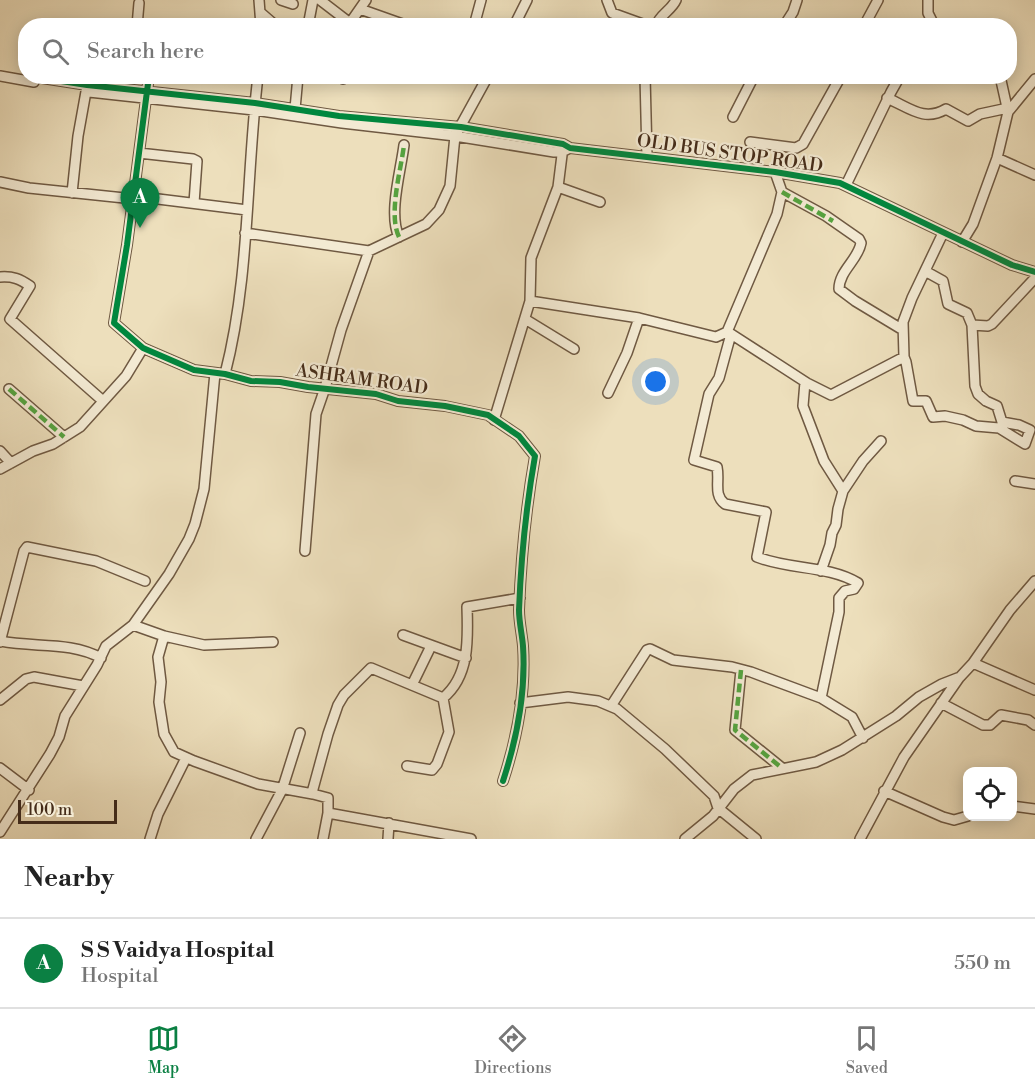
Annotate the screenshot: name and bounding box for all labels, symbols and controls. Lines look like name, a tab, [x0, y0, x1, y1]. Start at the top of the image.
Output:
search box	[18, 18, 1017, 84]
icon: search	[39, 35, 72, 68]
text: Search here	[87, 38, 204, 65]
street label: OLD BUS STOP ROAD	[635, 129, 824, 178]
pin: A	[120, 178, 160, 228]
street label: ASHRAM ROAD	[293, 359, 429, 400]
your location	[641, 367, 670, 396]
map controls	[963, 767, 1017, 821]
button: locate	[963, 767, 1017, 821]
scale bar	[18, 797, 117, 824]
text: 100 m	[27, 800, 72, 820]
text: Nearby	[24, 862, 114, 894]
text: S S Vaidya Hospital	[81, 937, 274, 964]
text: A	[36, 951, 51, 976]
text: 550 m	[954, 951, 1011, 976]
text: Hospital	[81, 964, 158, 989]
tab: Map	[147, 1022, 180, 1078]
tab: Directions	[474, 1022, 552, 1078]
tab: Saved	[846, 1022, 888, 1078]

